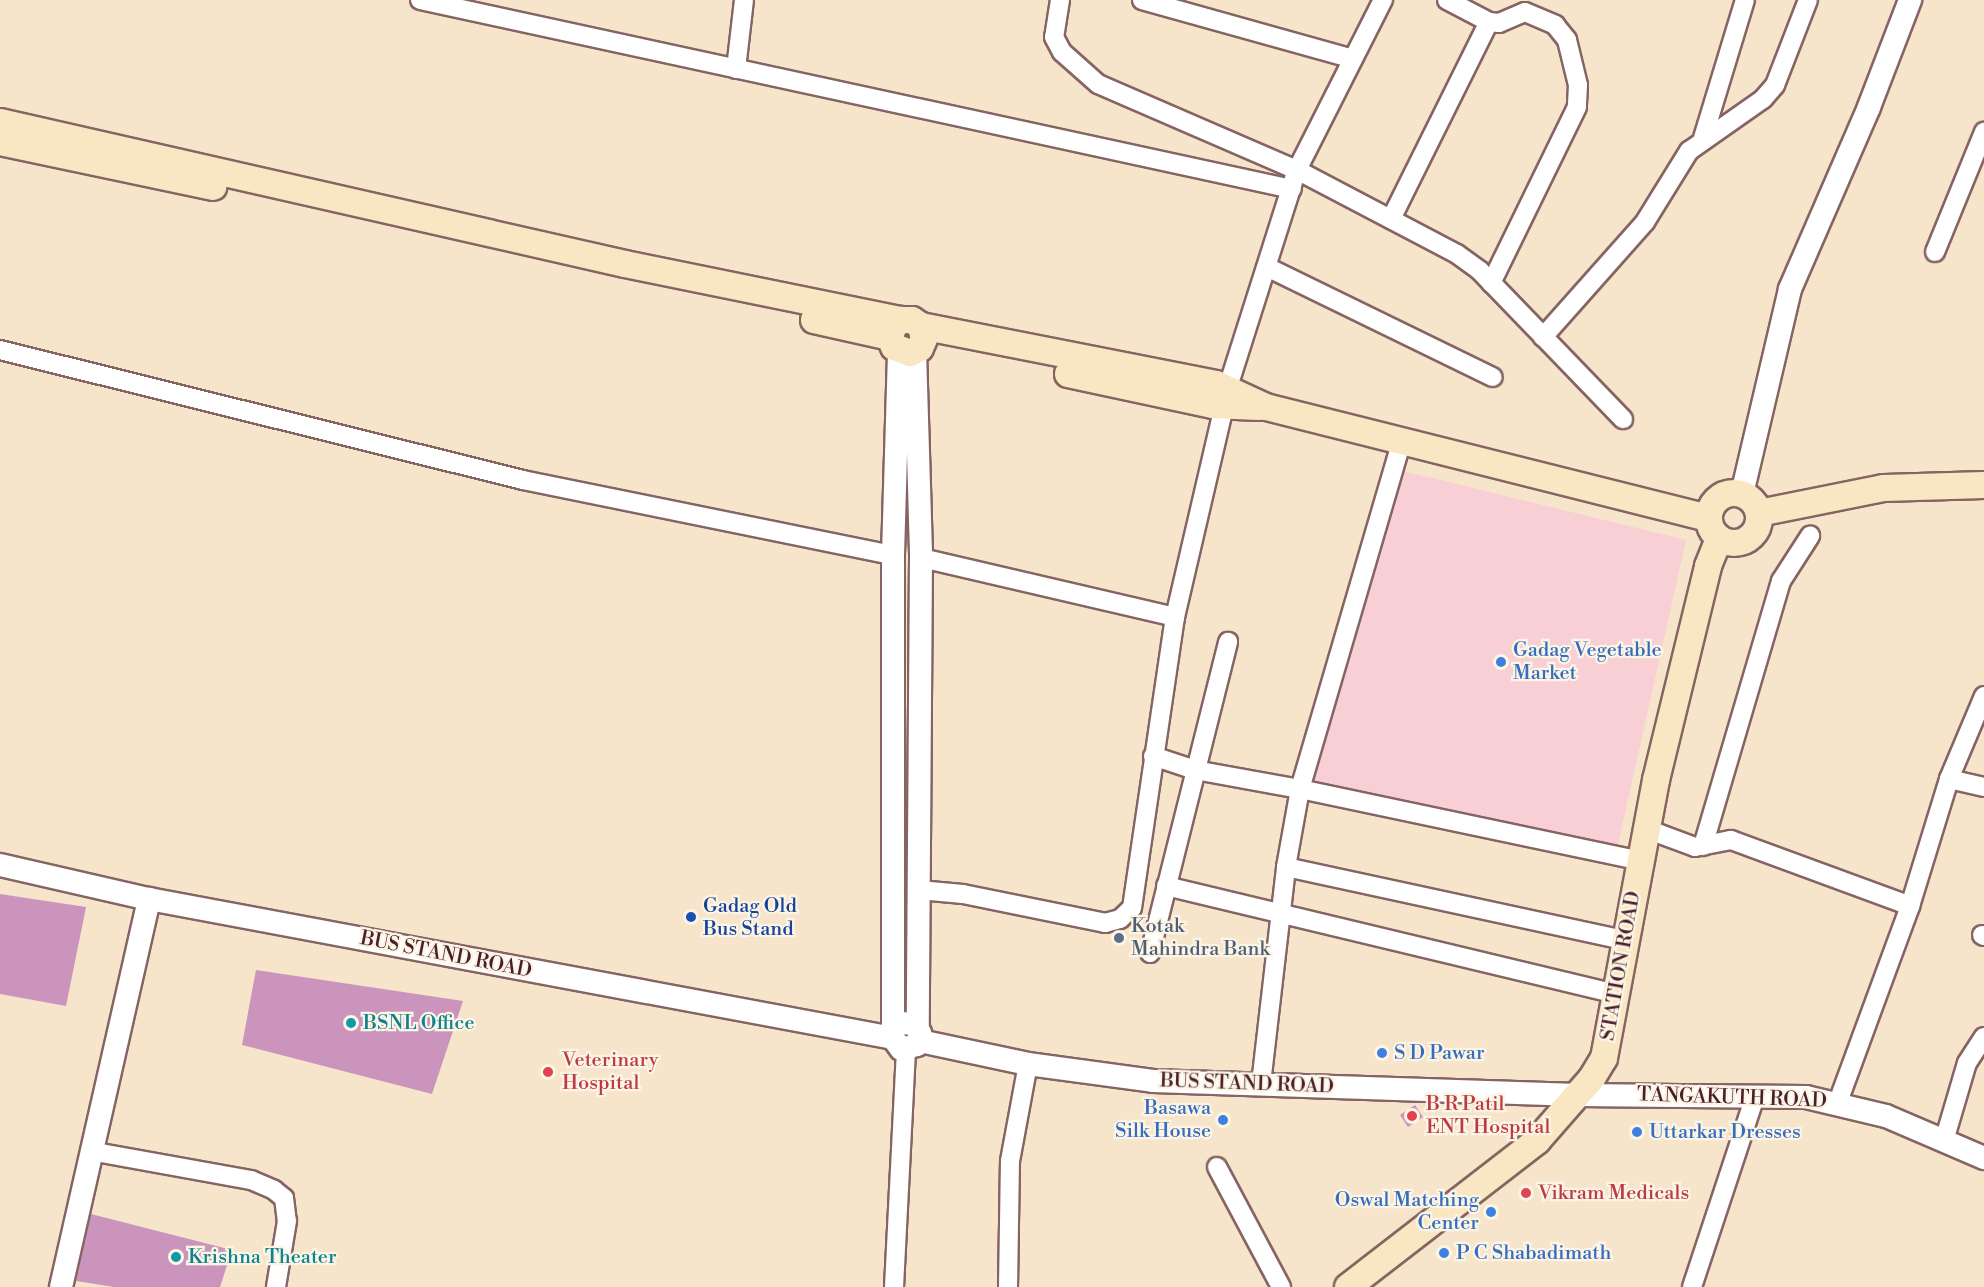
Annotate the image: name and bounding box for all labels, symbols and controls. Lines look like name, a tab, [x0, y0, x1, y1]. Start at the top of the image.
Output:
place label: Gadag Vegetable Market	[1513, 638, 1662, 685]
marker: Gadag Vegetable Market	[1494, 655, 1508, 669]
street label: STATION ROAD	[1596, 889, 1646, 1043]
place label: Gadag Old Bus Stand	[703, 894, 797, 941]
marker: Gadag Old Bus Stand	[684, 910, 698, 924]
place label: Kotak Mahindra Bank	[1131, 915, 1270, 962]
street label: BUS STAND ROAD	[358, 927, 534, 983]
marker: Kotak Mahindra Bank	[1112, 931, 1126, 945]
place label: BSNL Office	[363, 1011, 475, 1035]
marker: BSNL Office	[344, 1016, 358, 1030]
place label: S D Pawar	[1394, 1041, 1485, 1065]
marker: S D Pawar	[1375, 1046, 1389, 1060]
place label: Veterinary Hospital	[562, 1048, 658, 1095]
marker: Veterinary Hospital	[539, 1063, 557, 1081]
street label: BUS STAND ROAD	[1160, 1069, 1334, 1099]
street label: TANGAKUTH ROAD	[1637, 1083, 1827, 1113]
place label: B R Patil ENT Hospital	[1426, 1092, 1550, 1139]
place label: Basawa Silk House	[1115, 1096, 1211, 1143]
marker: B R Patil ENT Hospital	[1403, 1107, 1421, 1125]
marker: Basawa Silk House	[1216, 1113, 1230, 1127]
place label: Uttarkar Dresses	[1649, 1120, 1801, 1144]
marker: Uttarkar Dresses	[1630, 1125, 1644, 1139]
place label: Vikram Medicals	[1538, 1181, 1689, 1205]
marker: Vikram Medicals	[1519, 1186, 1533, 1200]
place label: Oswal Matching Center	[1335, 1188, 1479, 1235]
marker: Oswal Matching Center	[1484, 1205, 1498, 1219]
place label: P C Shabadimath	[1456, 1241, 1612, 1265]
place label: Krishna Theater	[188, 1245, 337, 1269]
marker: P C Shabadimath	[1437, 1246, 1451, 1260]
marker: Krishna Theater	[169, 1250, 183, 1264]

